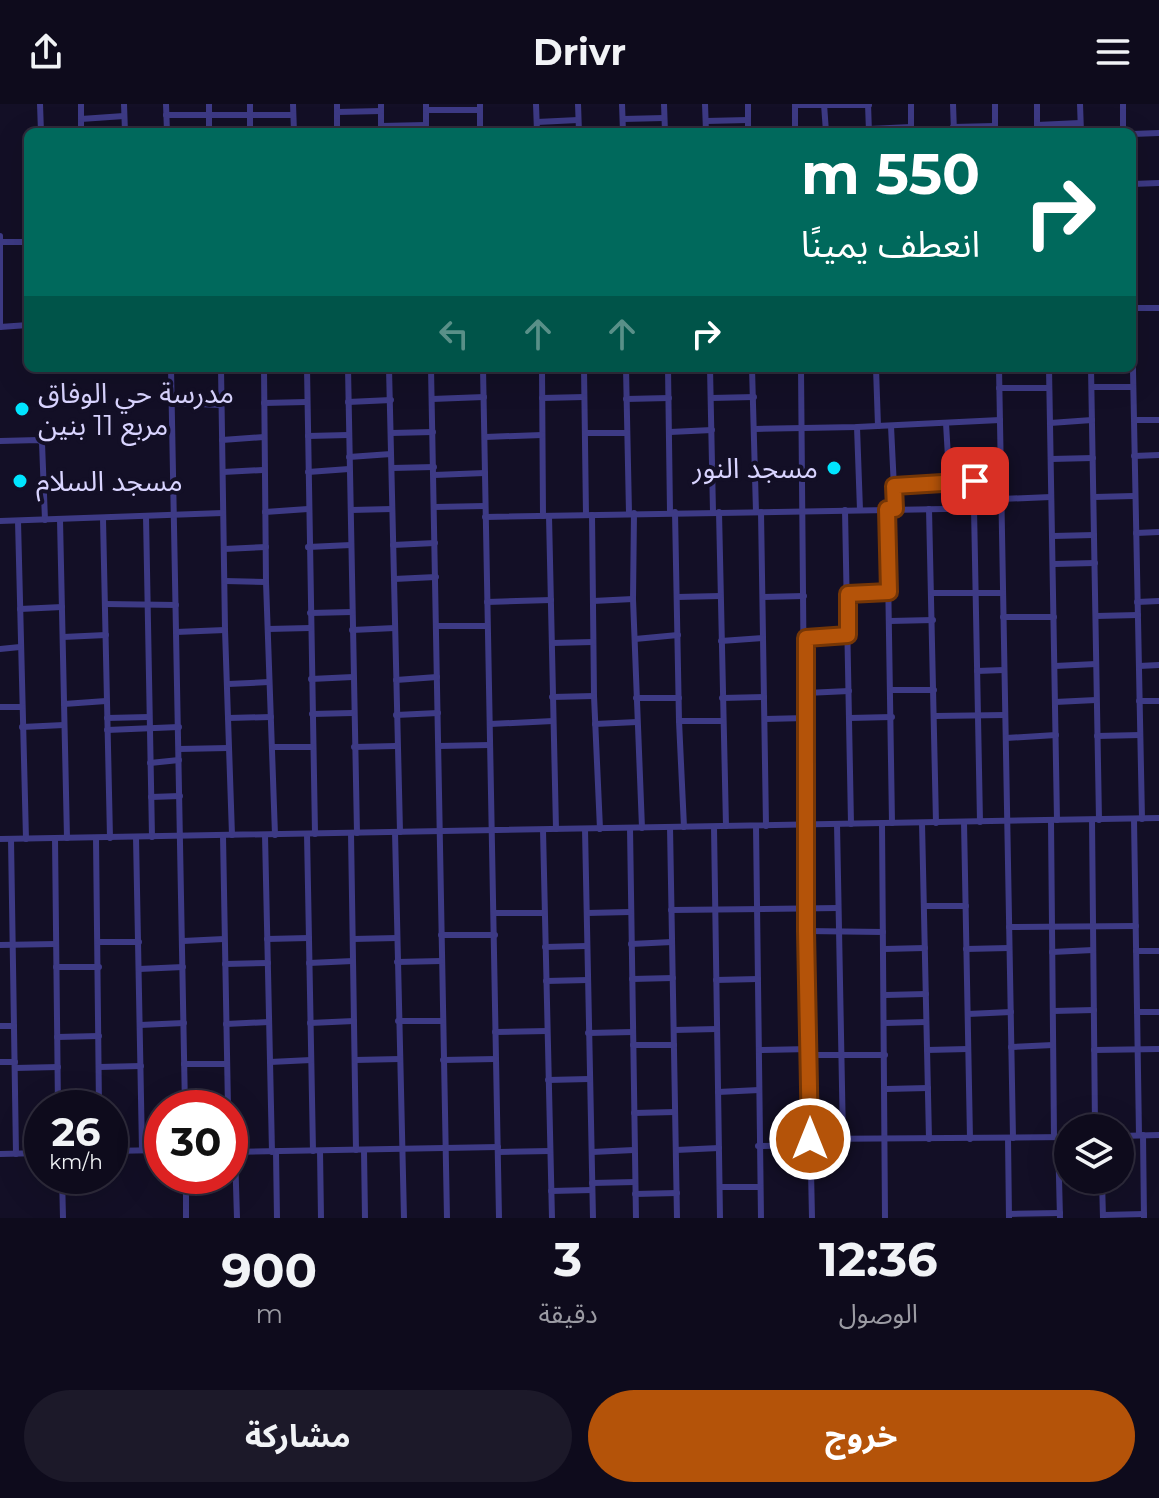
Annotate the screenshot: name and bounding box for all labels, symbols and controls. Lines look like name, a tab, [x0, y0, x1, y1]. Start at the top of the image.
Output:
icon: share	[24, 30, 68, 74]
text: Drivr	[533, 30, 626, 74]
icon: menu	[1091, 30, 1135, 74]
text: 550 m	[801, 140, 980, 208]
icon: right	[1008, 160, 1112, 264]
text: انعطف يمينًا	[801, 222, 980, 266]
icon: left	[432, 312, 476, 356]
icon: ahead	[516, 312, 560, 356]
icon: ahead	[600, 312, 644, 356]
icon: right	[684, 312, 728, 356]
place label: مدرسة حي الوفاق مربع 11 بنين	[38, 376, 234, 446]
marker: مدرسة حي الوفاق مربع 11 بنين	[13, 400, 31, 418]
pin	[941, 447, 1009, 515]
place label: مسجد النور	[691, 451, 818, 485]
marker: مسجد النور	[825, 459, 843, 477]
icon: arrive	[953, 459, 997, 503]
place label: مسجد السلام	[36, 464, 183, 502]
marker: مسجد السلام	[11, 472, 29, 490]
speed limit sign: 30	[144, 1090, 248, 1194]
position arrow	[768, 1097, 852, 1181]
text: 26	[51, 1107, 101, 1156]
map controls	[1054, 1114, 1134, 1194]
button: layers	[1054, 1114, 1134, 1194]
text: km/h	[49, 1150, 103, 1174]
text: 3	[554, 1230, 582, 1288]
text: 12:36	[819, 1230, 938, 1288]
text: 900	[221, 1241, 317, 1299]
text: m	[255, 1298, 283, 1330]
text: دقيقة	[538, 1298, 598, 1330]
text: الوصول	[839, 1298, 918, 1330]
button: مشاركة	[24, 1390, 572, 1482]
button: خروج	[588, 1390, 1135, 1482]

